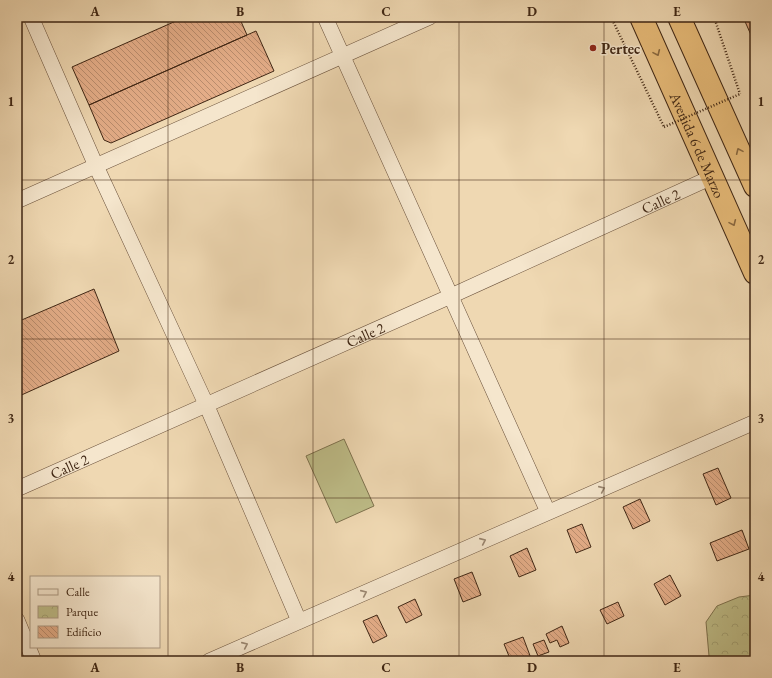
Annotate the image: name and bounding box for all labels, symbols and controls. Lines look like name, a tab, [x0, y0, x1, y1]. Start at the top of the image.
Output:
text: A	[89, 3, 100, 20]
text: B	[236, 3, 244, 20]
text: C	[381, 3, 391, 20]
text: D	[527, 3, 537, 20]
text: E	[673, 3, 681, 20]
place label: Pertec	[601, 39, 640, 58]
marker: Pertec	[588, 43, 598, 53]
one-way arrow	[652, 48, 660, 56]
street label: Avenida 6 de Marzo	[666, 88, 730, 201]
text: 1	[8, 93, 15, 110]
text: 1	[758, 93, 765, 110]
one-way arrow	[736, 147, 744, 155]
street label: Calle 2	[638, 183, 683, 218]
one-way arrow	[728, 219, 736, 226]
text: 2	[8, 251, 15, 268]
text: 2	[758, 251, 765, 268]
street label: Calle 2	[343, 317, 388, 351]
text: 3	[8, 410, 15, 427]
text: 3	[758, 410, 765, 427]
street label: Calle 2	[47, 449, 92, 483]
one-way arrow	[598, 485, 605, 493]
one-way arrow	[478, 538, 486, 546]
text: 4	[8, 568, 15, 585]
text: 4	[758, 568, 765, 585]
legend	[30, 576, 160, 648]
text: Calle	[66, 584, 90, 600]
one-way arrow	[359, 590, 367, 598]
text: Parque	[66, 604, 98, 620]
text: Edificio	[66, 624, 102, 640]
one-way arrow	[240, 642, 248, 650]
text: A	[89, 659, 100, 676]
text: B	[236, 659, 244, 676]
text: C	[381, 659, 391, 676]
text: D	[527, 659, 537, 676]
text: E	[673, 659, 681, 676]

